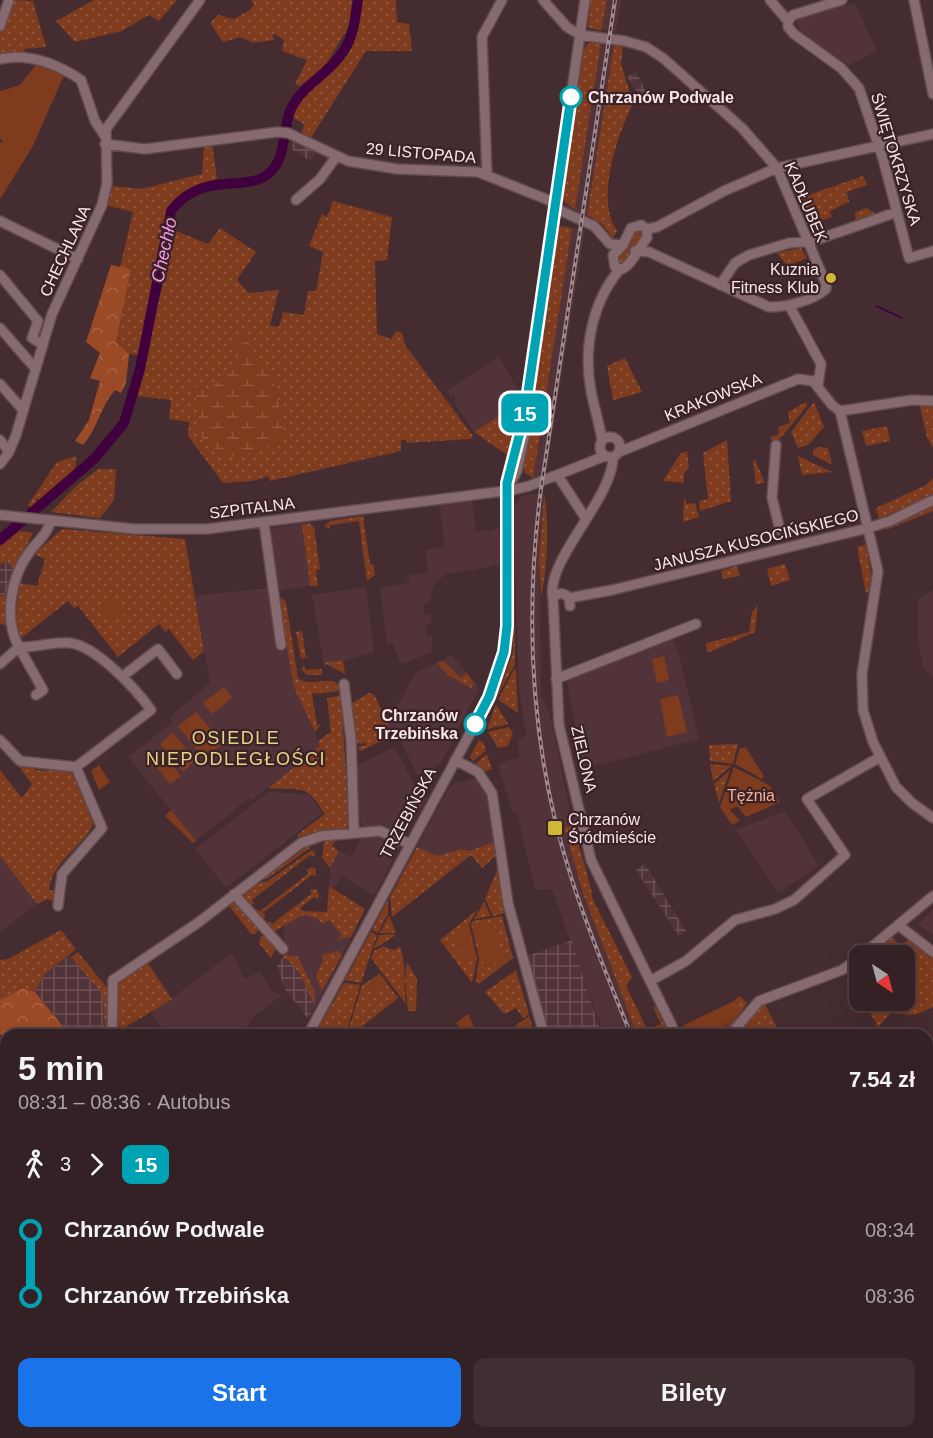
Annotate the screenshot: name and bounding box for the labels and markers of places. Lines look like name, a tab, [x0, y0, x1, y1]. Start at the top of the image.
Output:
marker: Chrzanów Podwale	[560, 86, 582, 108]
place label: Chrzanów Podwale	[588, 89, 734, 106]
place label: Kuznia Fitness Klub	[731, 261, 819, 296]
marker: Kuznia Fitness Klub	[824, 271, 838, 285]
place label: Chrzanów Trzebińska	[375, 707, 459, 742]
marker: Chrzanów Trzebińska	[464, 713, 486, 735]
place label: Chrzanów Śródmieście	[568, 811, 656, 846]
marker: Chrzanów Śródmieście	[546, 819, 564, 837]

